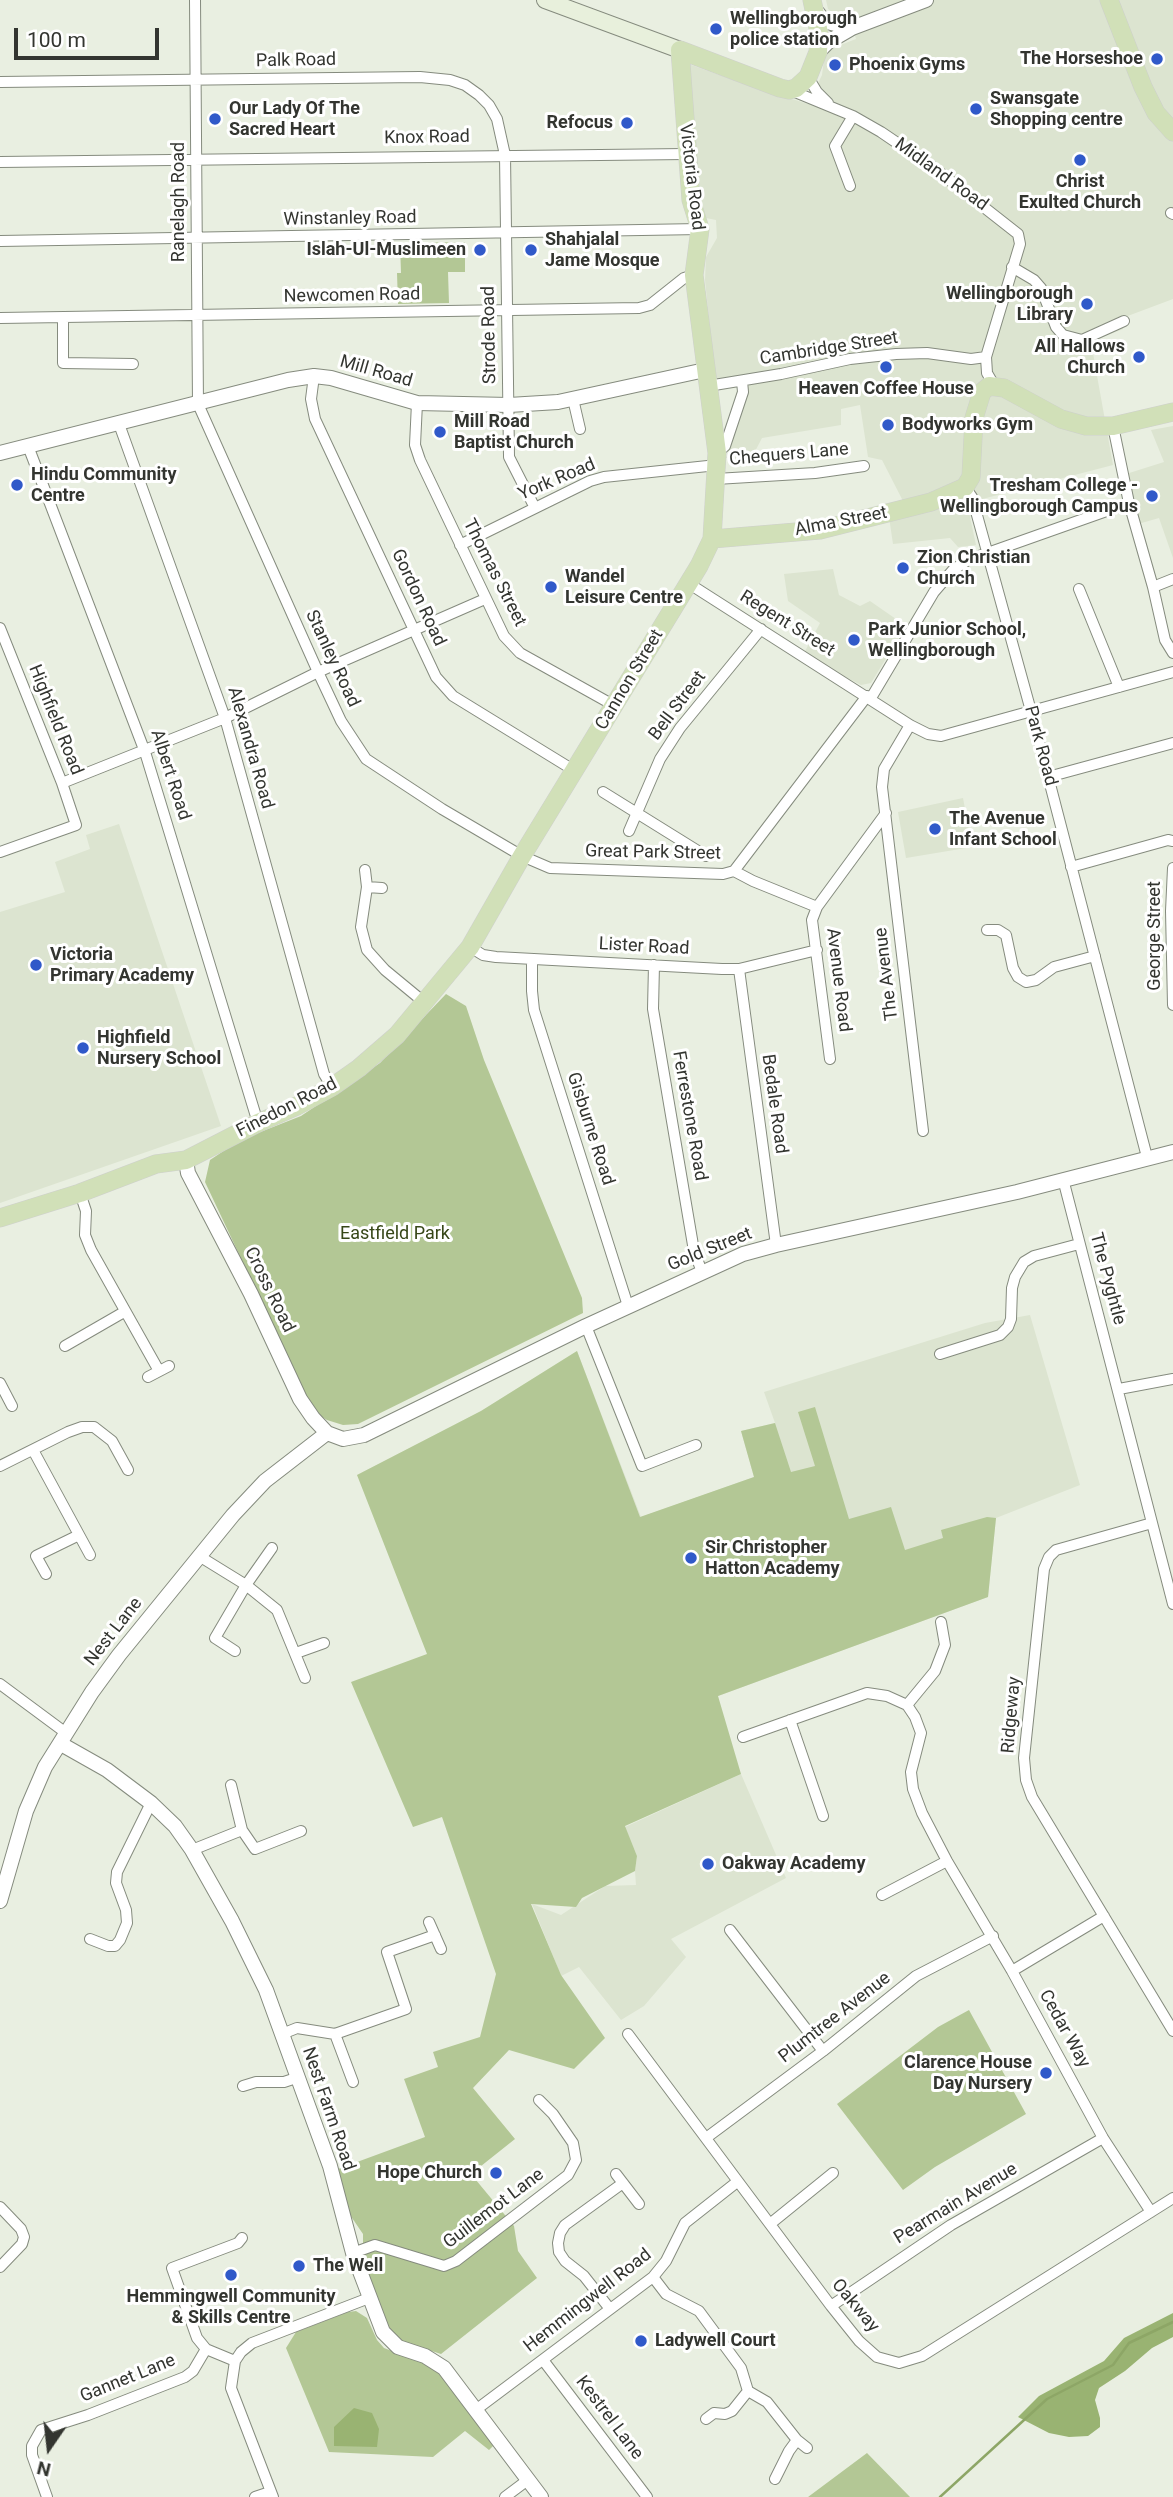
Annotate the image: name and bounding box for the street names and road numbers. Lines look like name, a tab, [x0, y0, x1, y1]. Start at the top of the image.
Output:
street label: Palk Road	[256, 50, 336, 72]
street label: Victoria Road	[674, 122, 708, 232]
street label: Knox Road	[384, 126, 470, 150]
street label: Midland Road	[890, 134, 992, 216]
street label: Ranelagh Road	[168, 142, 190, 262]
street label: Winstanley Road	[283, 207, 417, 231]
street label: Newcomen Road	[284, 284, 420, 308]
street label: Strode Road	[478, 286, 502, 384]
street label: Cambridge Street	[758, 327, 900, 371]
street label: Mill Road	[337, 351, 415, 393]
street label: Chequers Lane	[728, 439, 850, 471]
street label: York Road	[515, 454, 599, 506]
street label: Alma Street	[793, 502, 889, 542]
street label: Thomas Street	[458, 516, 530, 630]
street label: Gordon Road	[386, 546, 450, 650]
street label: Regent Street	[735, 586, 839, 662]
street label: Stanley Road	[300, 607, 364, 711]
street label: Cannon Street	[592, 626, 668, 734]
street label: Highfield Road	[23, 662, 87, 778]
street label: Bell Street	[645, 667, 711, 745]
street label: Alexandra Road	[222, 685, 278, 811]
street label: Park Road	[1019, 704, 1061, 788]
street label: Albert Road	[145, 727, 195, 823]
street label: Great Park Street	[585, 841, 721, 865]
street label: George Street	[1144, 881, 1166, 991]
street label: The Avenue	[871, 926, 903, 1022]
street label: Avenue Road	[821, 927, 855, 1033]
street label: Lister Road	[598, 934, 690, 960]
street label: Ferrestone Road	[667, 1049, 711, 1183]
street label: Bedale Road	[756, 1053, 792, 1155]
street label: Gisburne Road	[562, 1070, 618, 1188]
street label: Finedon Road	[233, 1073, 341, 1143]
street label: Gold Street	[665, 1223, 755, 1277]
street label: The Pyghtle	[1084, 1231, 1130, 1327]
street label: Cross Road	[239, 1244, 299, 1336]
street label: Nest Lane	[81, 1593, 147, 1671]
street label: Ridgeway	[998, 1676, 1026, 1754]
street label: Plumtree Avenue	[775, 1968, 895, 2068]
street label: Cedar Way	[1034, 1986, 1094, 2072]
street label: Nest Farm Road	[297, 2044, 359, 2174]
street label: Pearmain Avenue	[890, 2159, 1022, 2249]
street label: Guillemot Lane	[439, 2164, 549, 2254]
street label: Hemmingwell Road	[520, 2244, 656, 2358]
street label: Oakway	[826, 2275, 884, 2337]
street label: Gannet Lane	[77, 2350, 179, 2408]
street label: Kestrel Lane	[571, 2372, 647, 2464]

